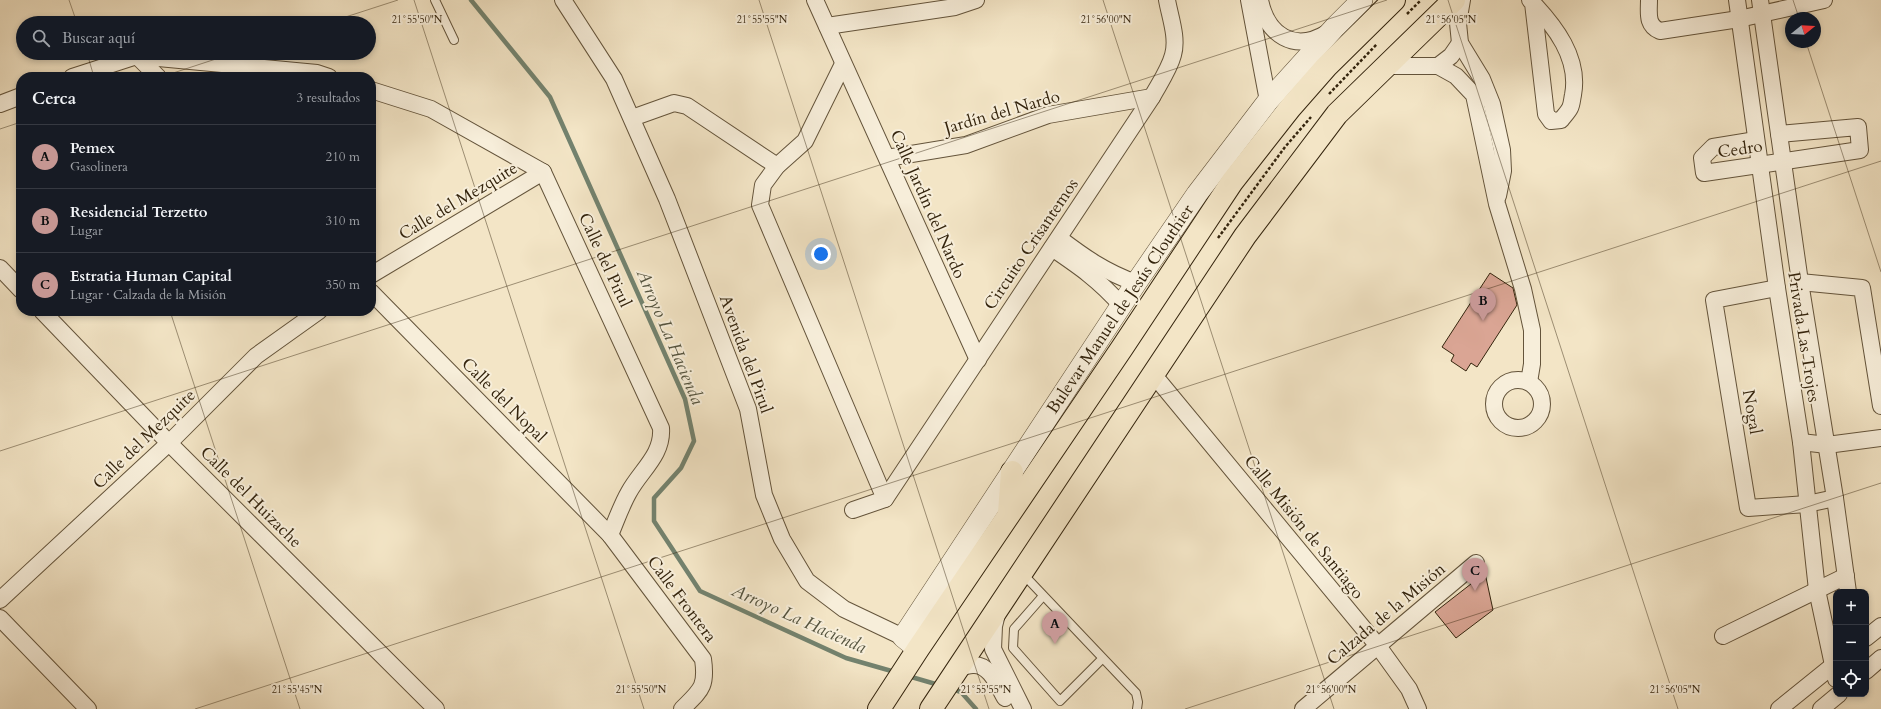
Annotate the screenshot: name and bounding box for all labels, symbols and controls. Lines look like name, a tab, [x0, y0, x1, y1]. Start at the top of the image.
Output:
north arrow	[1785, 12, 1821, 48]
text: 21°55'50"N	[392, 13, 443, 27]
text: 21°55'55"N	[737, 13, 788, 27]
text: 21°56'00"N	[1081, 13, 1132, 27]
text: 21°56'05"N	[1426, 13, 1477, 27]
search box	[16, 16, 376, 60]
icon: search	[30, 27, 52, 49]
text: Buscar aquí	[62, 28, 135, 48]
street label: Jardín del Nardo	[939, 85, 1063, 140]
text: Cerca	[32, 87, 76, 110]
text: 3 resultados	[296, 89, 360, 107]
street label: Calle Jardín del Nardo	[885, 126, 971, 282]
street label: Cedro	[1716, 134, 1764, 164]
text: Pemex	[70, 138, 115, 158]
text: A	[40, 148, 50, 166]
text: 210 m	[326, 148, 360, 166]
street label: Calle del Mezquite	[394, 156, 522, 246]
text: Gasolinera	[70, 158, 128, 176]
street label: Circuito Crisantemos	[978, 173, 1084, 314]
street label: Bulevar Manuel de Jesús Clouthier	[1041, 199, 1199, 418]
text: Residencial Terzetto	[70, 202, 208, 222]
street label: Calle del Pirul	[573, 209, 637, 312]
text: B	[40, 212, 50, 230]
text: 310 m	[326, 212, 360, 230]
text: Lugar	[70, 222, 103, 240]
your location	[811, 244, 831, 264]
water label: Arroyo La Hacienda	[630, 264, 710, 409]
text: Estratia Human Capital	[70, 266, 232, 286]
street label: Privada Las Trojes	[1782, 270, 1826, 404]
text: C	[40, 276, 50, 294]
text: 350 m	[326, 276, 360, 294]
text: Lugar · Calzada de la Misión	[70, 286, 226, 304]
pin: B	[1470, 288, 1496, 321]
street label: Avenida del Pirul	[714, 292, 778, 417]
street label: Calle del Nopal	[456, 352, 552, 448]
street label: Calle del Mezquite	[88, 384, 200, 494]
street label: Nogal	[1737, 388, 1767, 437]
street label: Calle del Huizache	[195, 441, 307, 553]
street label: Calle Misión de Santiago	[1239, 450, 1369, 604]
street label: Calle Frontera	[642, 551, 722, 647]
street label: Calzada de la Misión	[1322, 557, 1450, 670]
pin: C	[1462, 558, 1488, 591]
water label: Arroyo La Hacienda	[727, 578, 870, 660]
map controls	[1833, 589, 1869, 697]
button: +	[1833, 589, 1869, 625]
pin: A	[1042, 611, 1068, 644]
button: −	[1833, 625, 1869, 661]
button: locate	[1833, 661, 1869, 697]
text: 21°55'45"N	[272, 683, 323, 697]
text: 21°55'50"N	[616, 683, 667, 697]
text: 21°55'55"N	[961, 683, 1012, 697]
text: 21°56'00"N	[1306, 683, 1357, 697]
text: 21°56'05"N	[1650, 683, 1701, 697]

